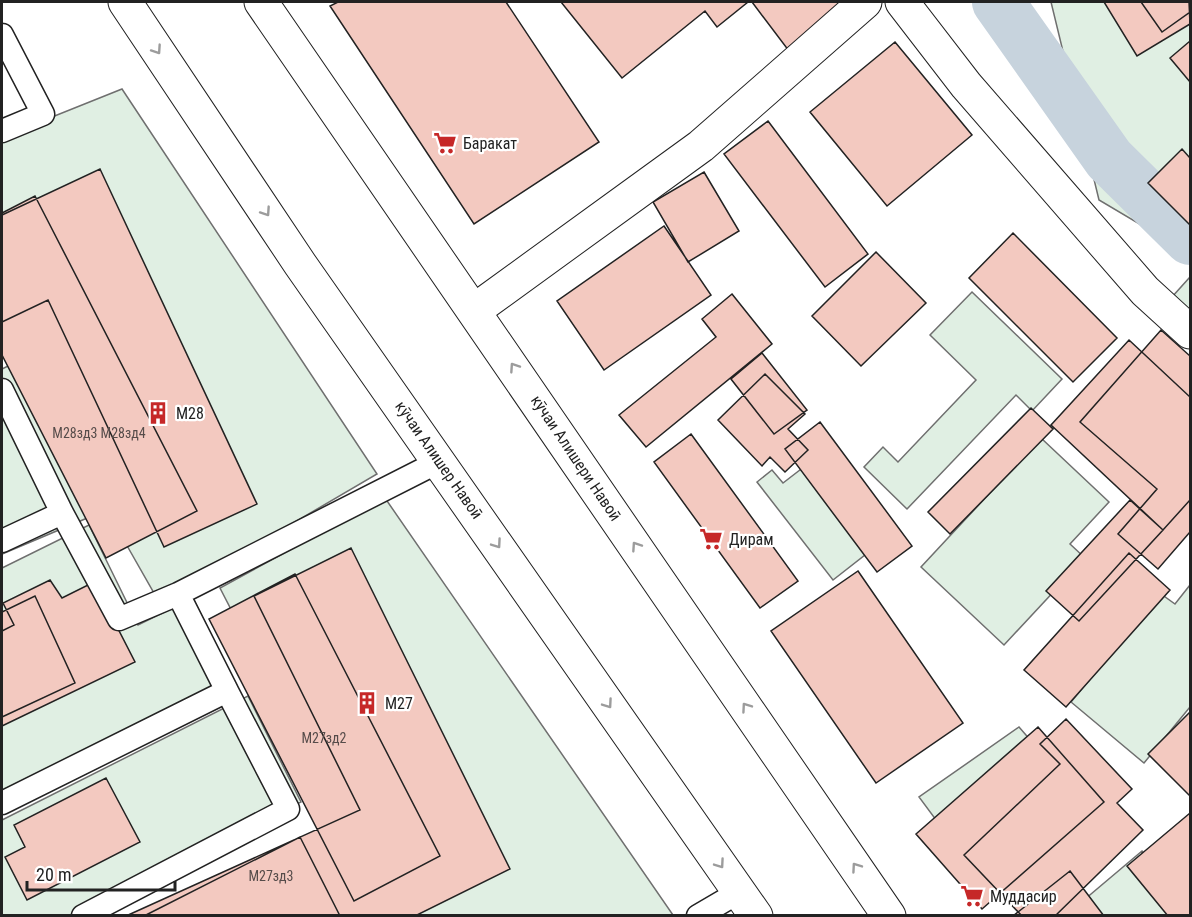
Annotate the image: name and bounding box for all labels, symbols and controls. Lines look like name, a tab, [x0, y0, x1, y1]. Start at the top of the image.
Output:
one-way arrow	[150, 44, 162, 54]
supermarket icon: Баракат	[432, 130, 458, 156]
place label: Баракат	[463, 134, 517, 153]
one-way arrow	[259, 206, 270, 217]
one-way arrow	[510, 363, 521, 374]
street label: кӯчаи Алишери Навоӣ	[527, 392, 625, 524]
street label: кӯчаи Алишер Навоӣ	[391, 397, 487, 523]
building icon: М28	[145, 400, 171, 426]
place label: М28	[176, 404, 204, 423]
house number: М28зд3 М28зд4	[52, 425, 146, 441]
supermarket icon: Дирам	[698, 526, 724, 552]
place label: Дирам	[729, 530, 774, 549]
one-way arrow	[490, 537, 501, 548]
one-way arrow	[632, 541, 643, 552]
building icon: М27	[354, 690, 380, 716]
place label: М27	[385, 694, 413, 713]
one-way arrow	[601, 697, 612, 708]
one-way arrow	[742, 702, 753, 713]
house number: М27зд2	[301, 730, 347, 746]
scale bar	[27, 854, 176, 892]
one-way arrow	[713, 857, 724, 868]
one-way arrow	[852, 863, 863, 874]
text: 20 m	[36, 864, 71, 885]
house number: М27зд3	[248, 868, 294, 884]
supermarket icon: Муддасир	[959, 883, 985, 909]
place label: Муддасир	[990, 887, 1057, 906]

